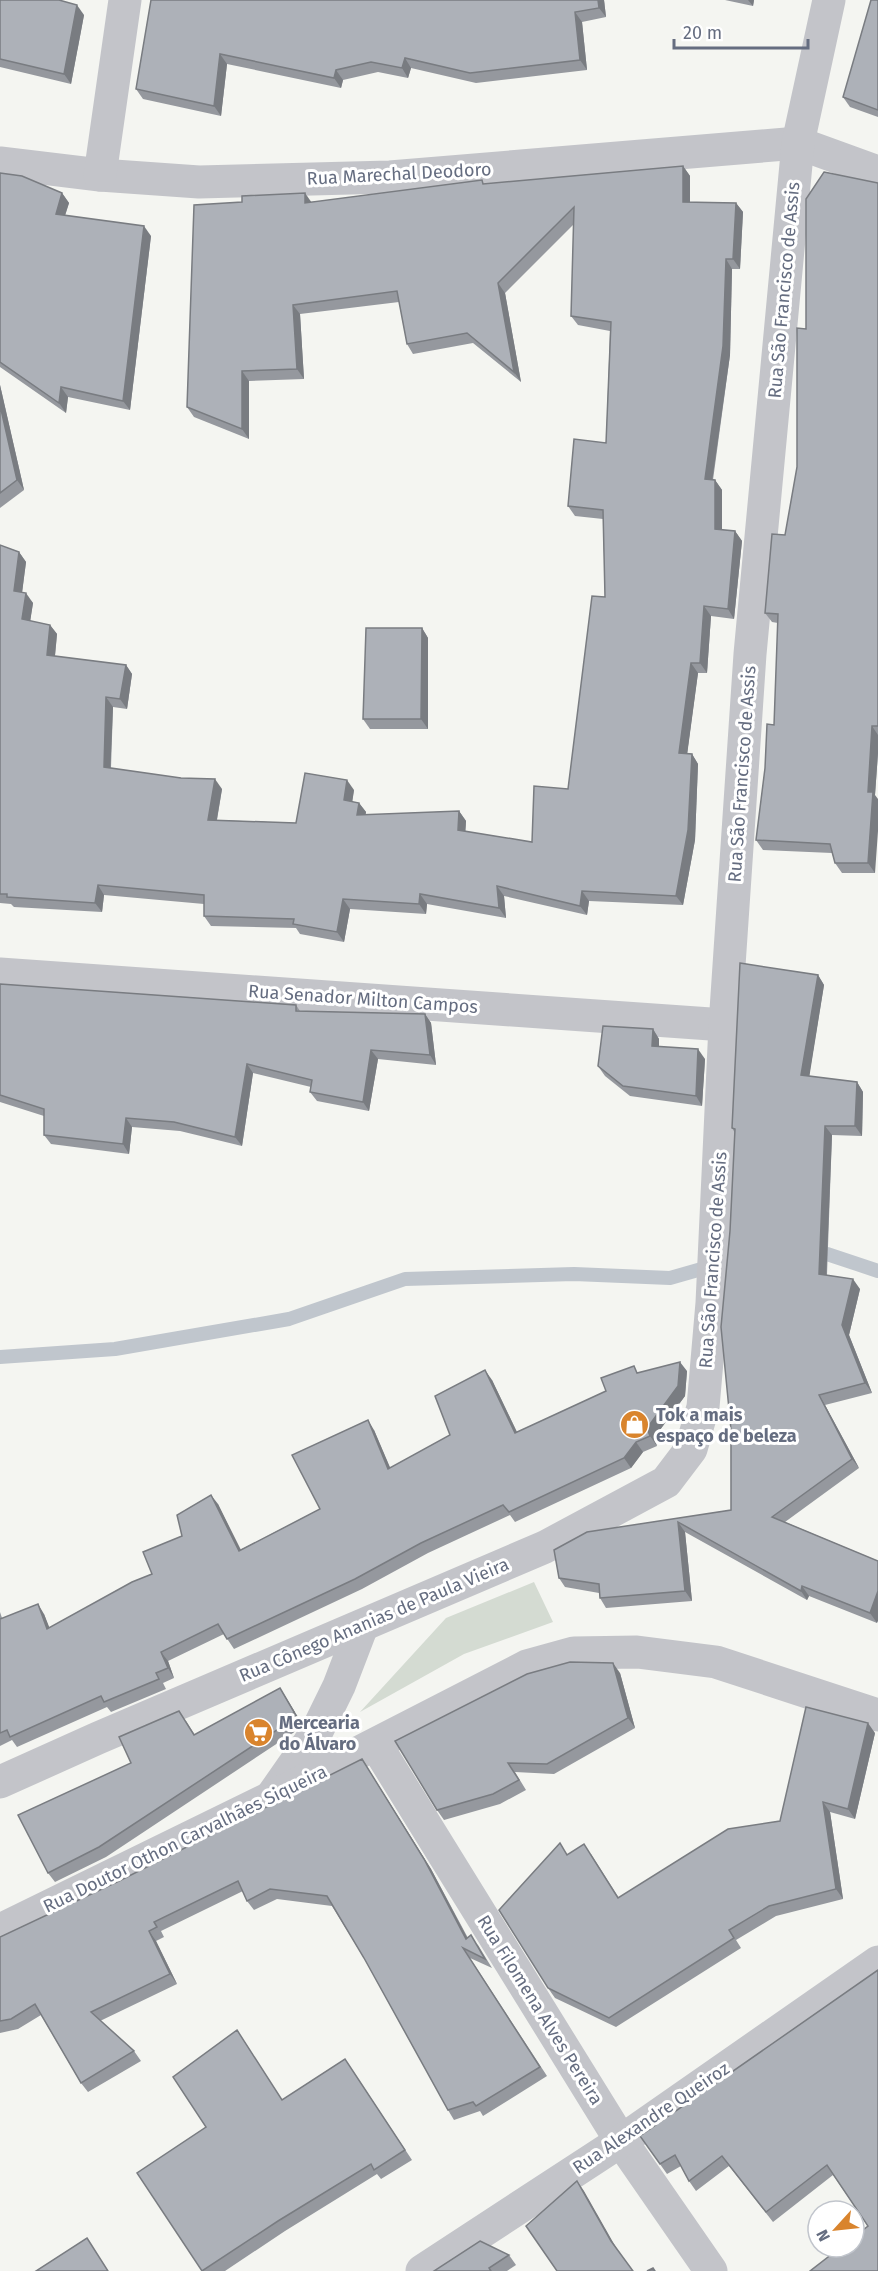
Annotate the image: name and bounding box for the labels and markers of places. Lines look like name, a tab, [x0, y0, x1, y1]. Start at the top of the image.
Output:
place label: Tok a mais espaço de beleza	[656, 1404, 797, 1447]
shop icon: Tok a mais espaço de beleza	[619, 1409, 651, 1441]
place label: Mercearia do Álvaro	[279, 1712, 360, 1755]
supermarket icon: Mercearia do Álvaro	[242, 1717, 274, 1749]

